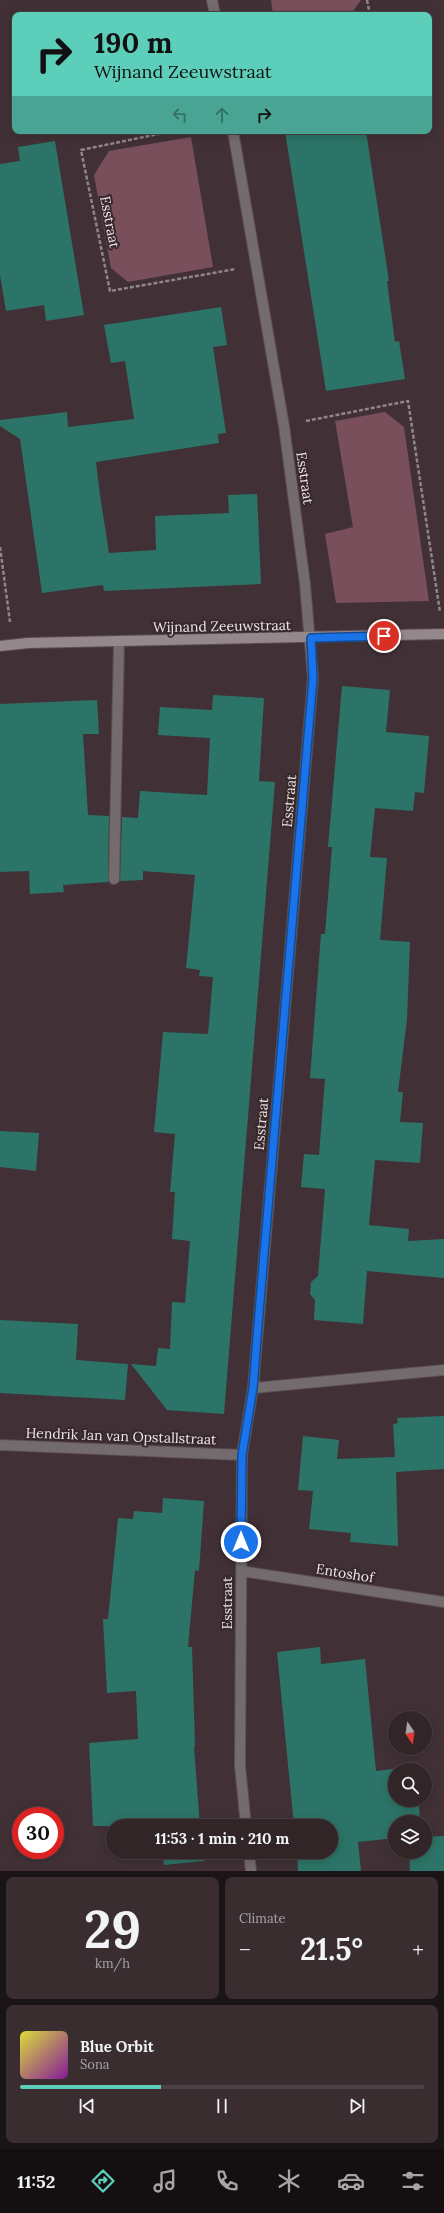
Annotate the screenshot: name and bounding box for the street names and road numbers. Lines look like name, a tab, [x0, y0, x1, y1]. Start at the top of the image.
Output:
street label: Esstraat	[96, 194, 124, 250]
street label: Esstraat	[292, 451, 318, 506]
street label: Wijnand Zeeuwstraat	[153, 616, 292, 636]
street label: Esstraat	[278, 773, 300, 828]
street label: Esstraat	[250, 1096, 272, 1151]
street label: Hendrik Jan van Opstallstraat	[25, 1424, 217, 1448]
street label: Entoshof	[315, 1560, 376, 1587]
street label: Esstraat	[218, 1576, 236, 1629]

